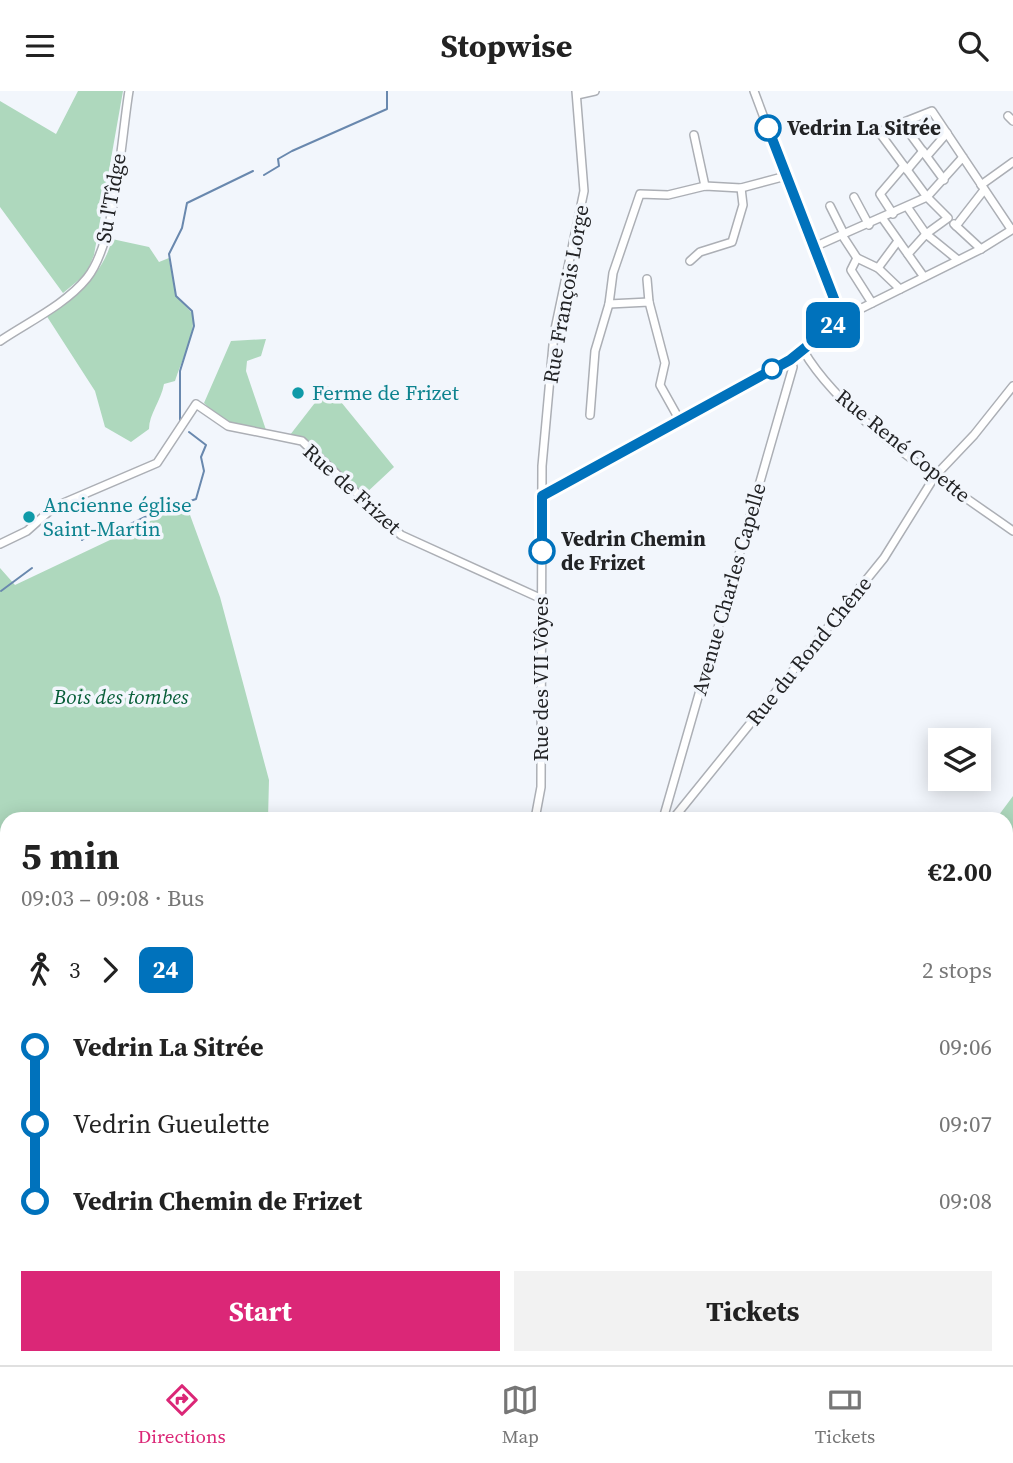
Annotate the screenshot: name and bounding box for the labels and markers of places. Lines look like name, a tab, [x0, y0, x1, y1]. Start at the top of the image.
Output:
place label: Vedrin La Sitrée	[787, 113, 941, 142]
marker: Vedrin La Sitrée	[755, 115, 781, 141]
unlabelled marker	[762, 359, 782, 379]
place label: Ferme de Frizet	[312, 378, 459, 407]
marker: Ferme de Frizet	[290, 385, 306, 401]
place label: Ancienne église Saint-Martin	[43, 490, 192, 543]
marker: Ancienne église Saint-Martin	[21, 509, 37, 525]
place label: Vedrin Chemin de Frizet	[561, 524, 706, 577]
marker: Vedrin Chemin de Frizet	[529, 538, 555, 564]

